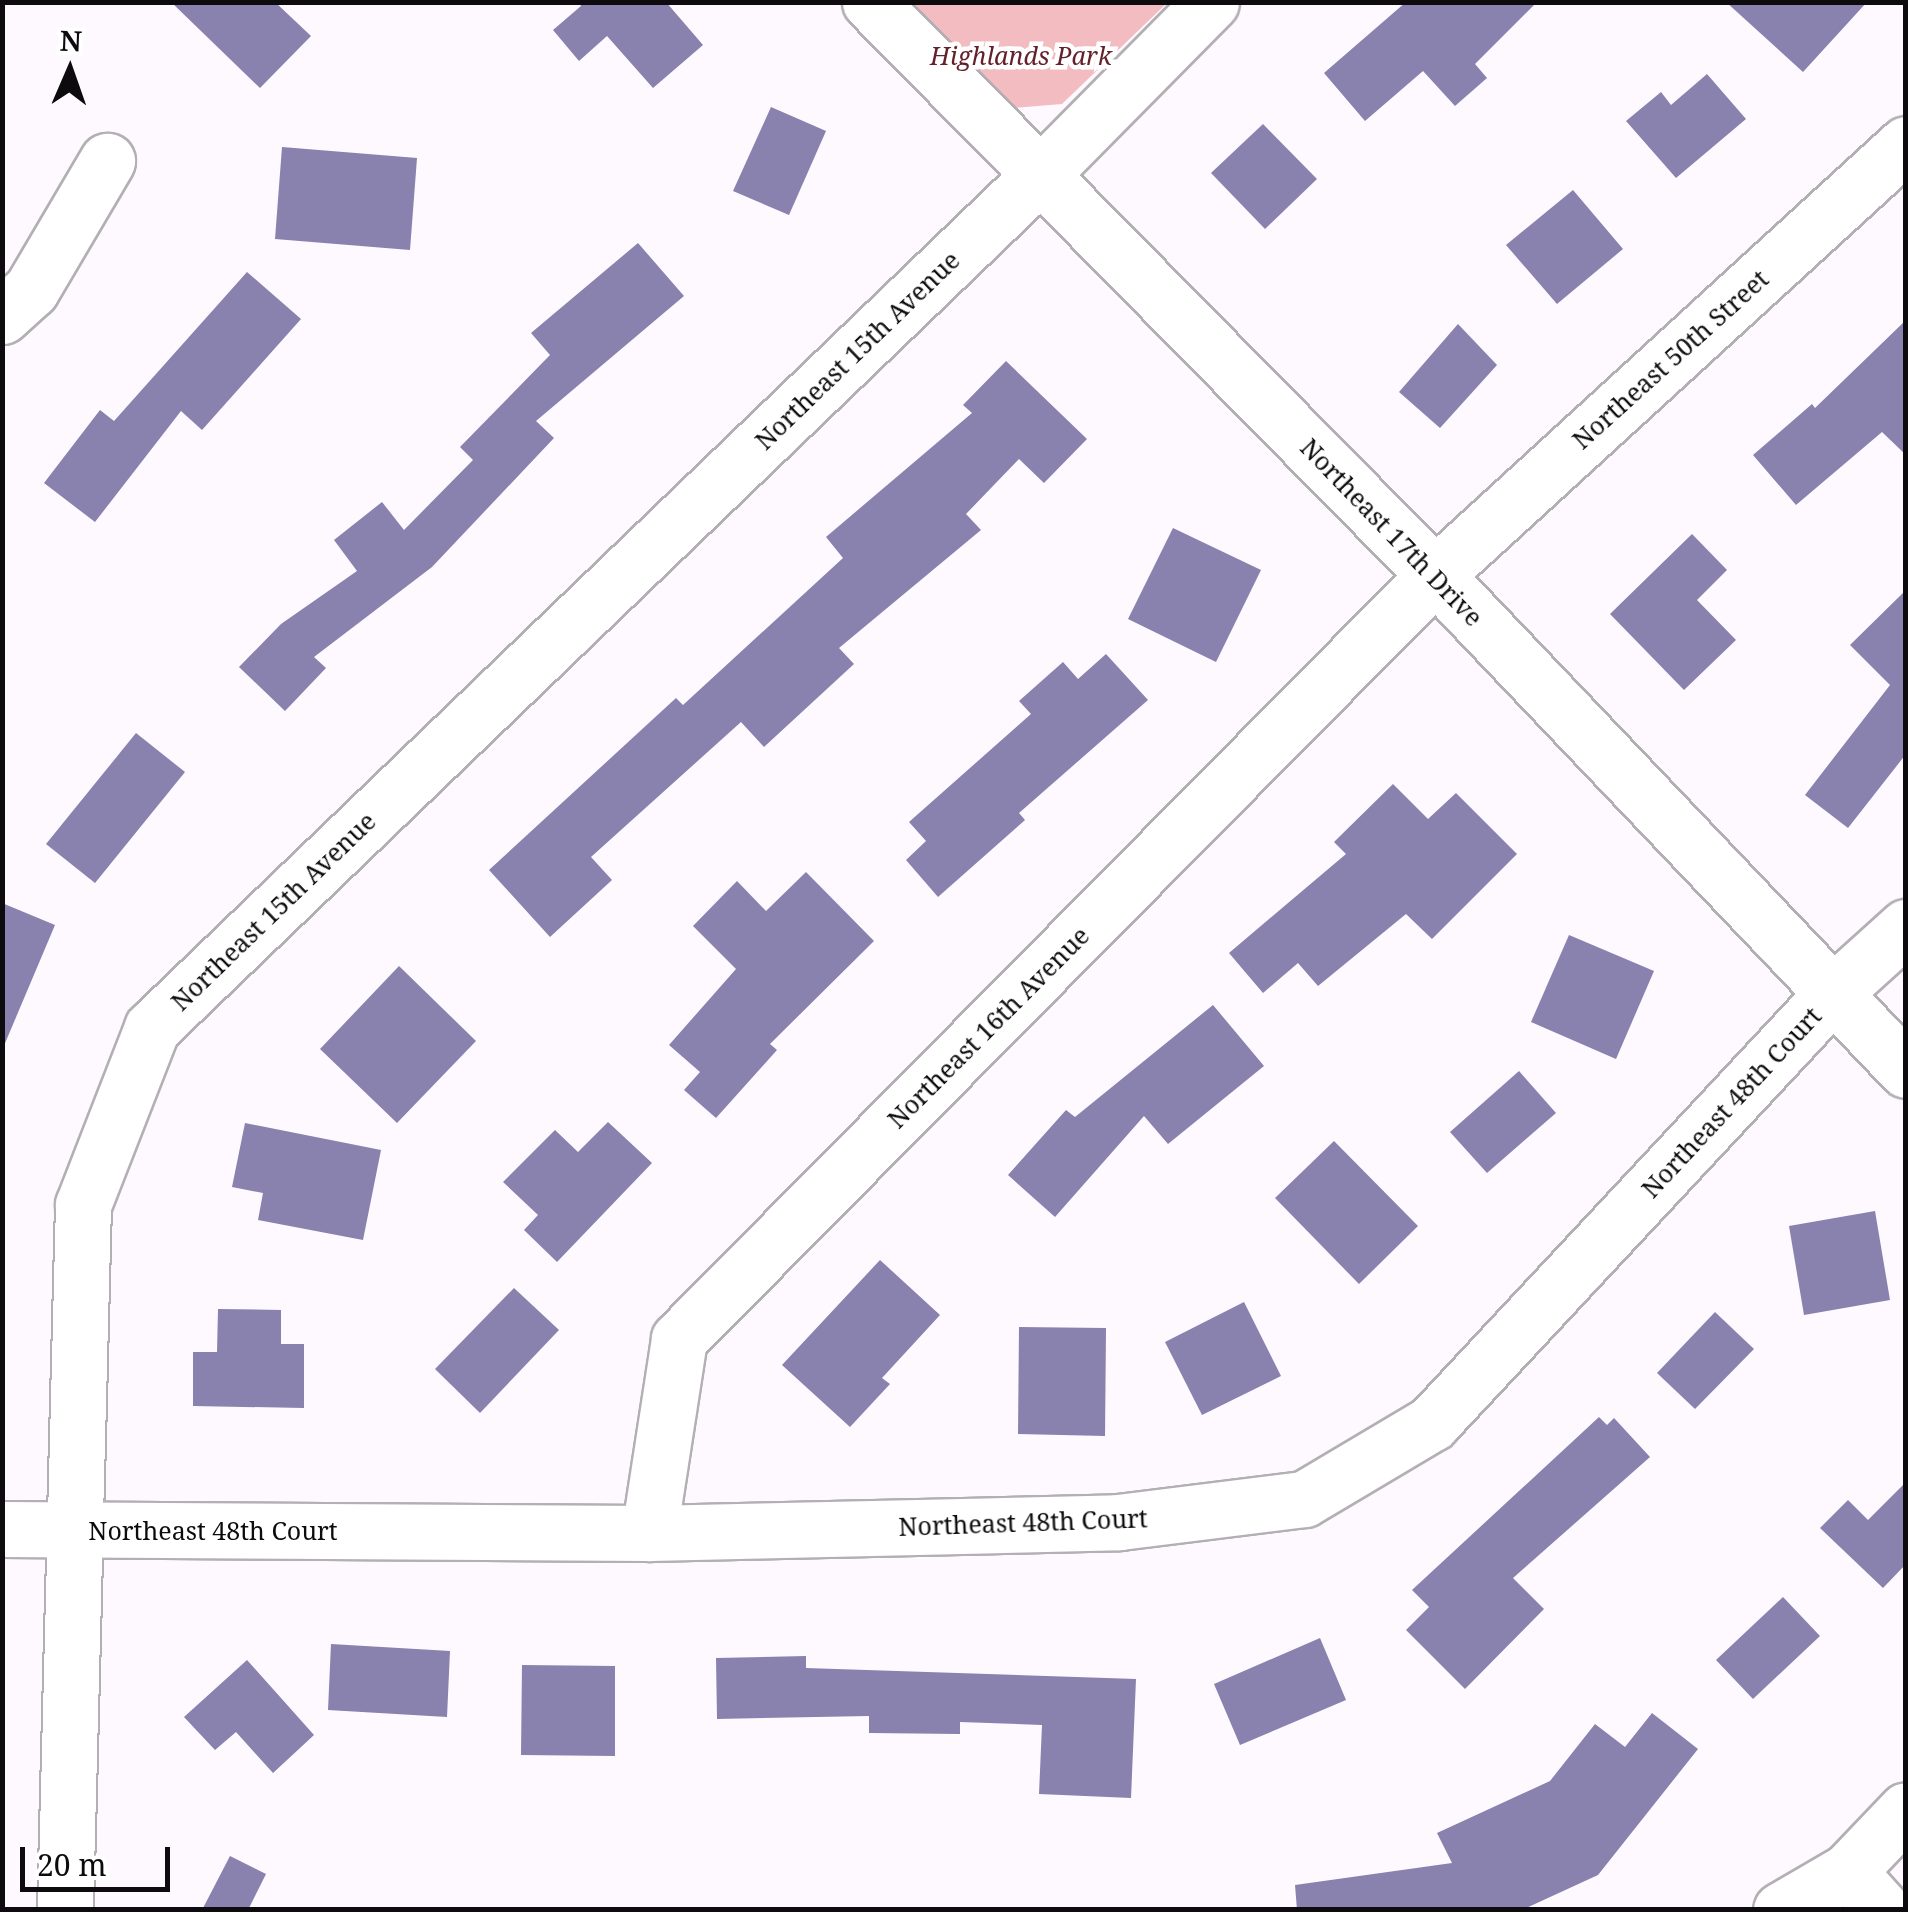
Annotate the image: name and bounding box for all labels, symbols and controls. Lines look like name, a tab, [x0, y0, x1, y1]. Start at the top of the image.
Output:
north arrow	[20, 20, 120, 120]
text: N	[59, 21, 83, 59]
park label: Highlands Park	[930, 40, 1112, 70]
street label: Northeast 15th Avenue	[749, 245, 965, 455]
street label: Northeast 50th Street	[1566, 263, 1774, 455]
street label: Northeast 17th Drive	[1295, 432, 1489, 632]
street label: Northeast 15th Avenue	[165, 806, 381, 1016]
street label: Northeast 16th Avenue	[881, 920, 1095, 1134]
street label: Northeast 48th Court	[1635, 1001, 1827, 1203]
street label: Northeast 48th Court	[898, 1503, 1148, 1541]
street label: Northeast 48th Court	[88, 1515, 338, 1545]
scale bar	[25, 1827, 175, 1889]
text: 20 m	[37, 1844, 107, 1885]

